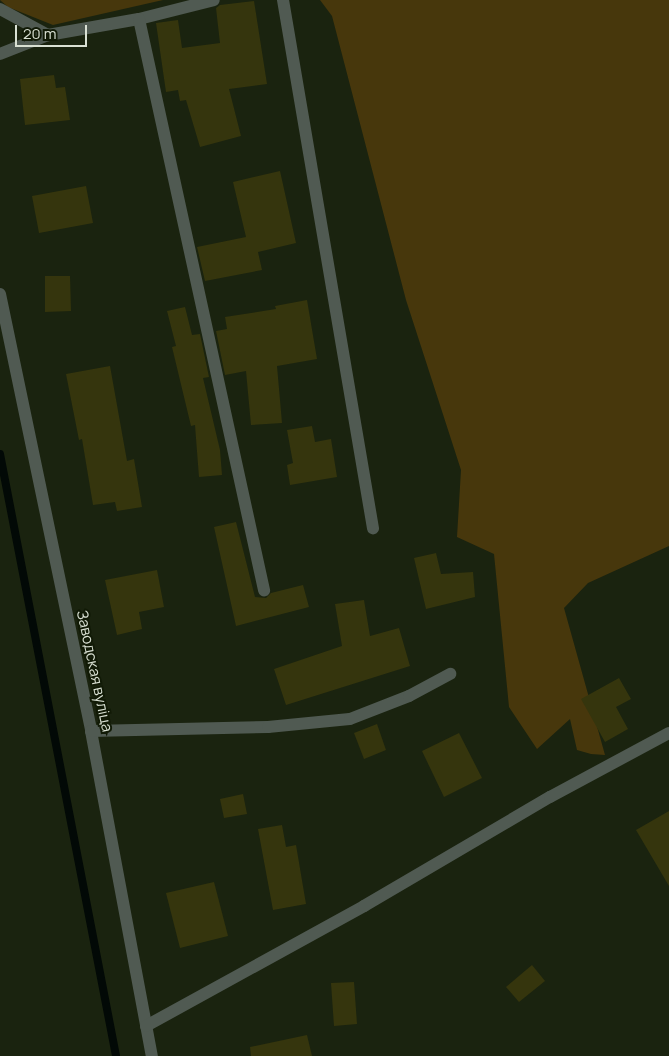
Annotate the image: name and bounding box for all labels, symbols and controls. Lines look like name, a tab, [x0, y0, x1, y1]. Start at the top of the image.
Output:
scale bar	[18, 15, 90, 47]
text: 20 m	[23, 23, 56, 44]
street label: Заводская вуліца	[73, 609, 117, 733]

